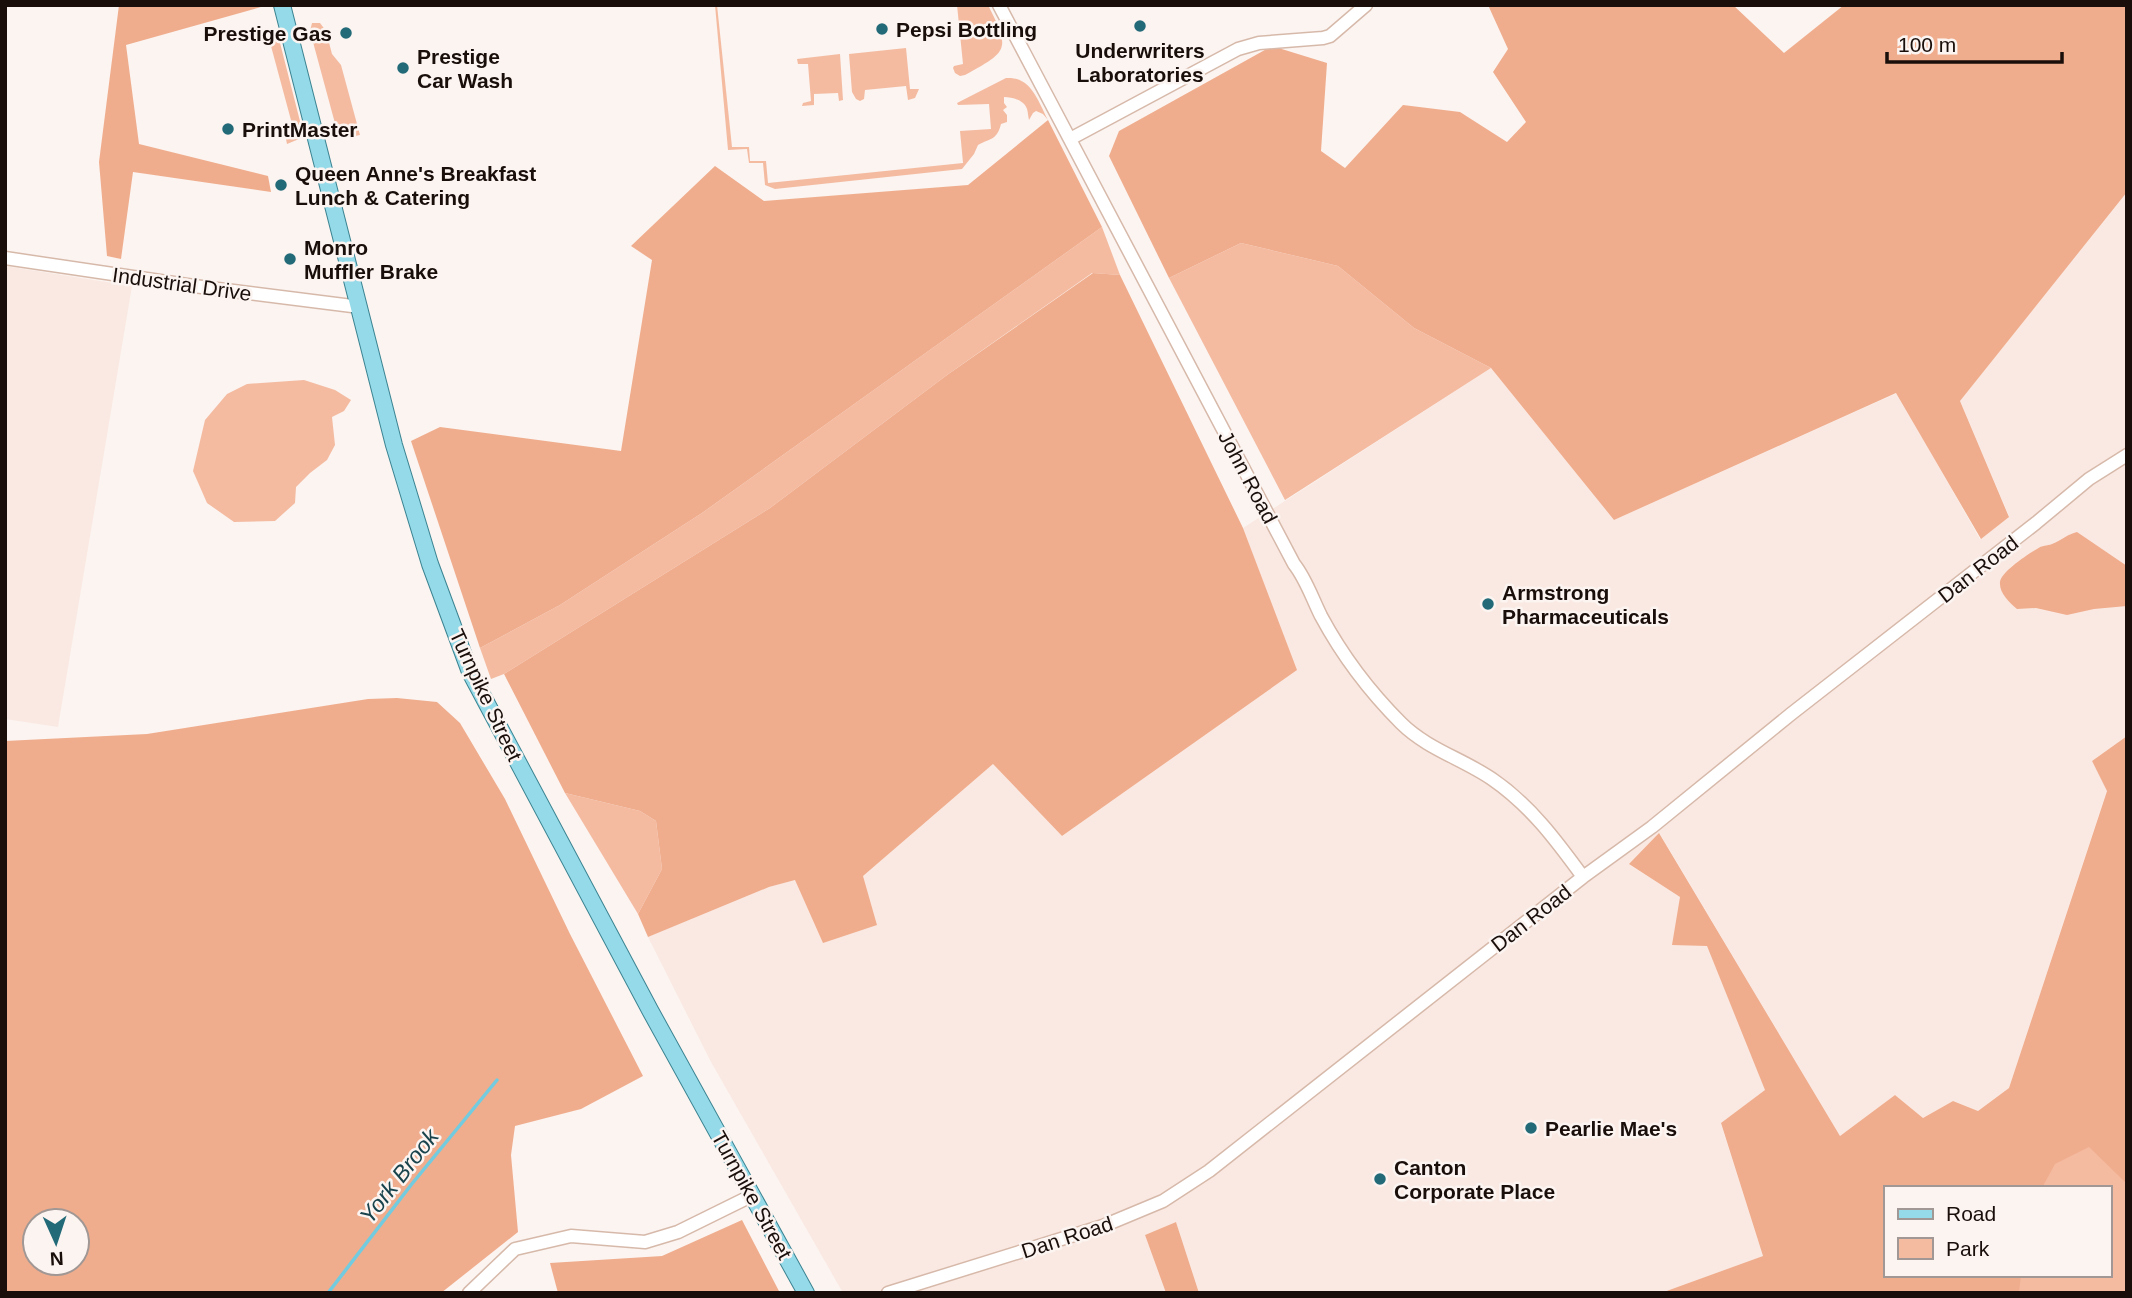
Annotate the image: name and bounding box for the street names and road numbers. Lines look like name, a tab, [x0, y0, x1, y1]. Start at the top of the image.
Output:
street label: Industrial Drive	[111, 263, 253, 305]
street label: John Road	[1214, 427, 1282, 527]
street label: Dan Road	[1934, 531, 2022, 607]
street label: Turnpike Street	[445, 625, 527, 765]
street label: Dan Road	[1487, 880, 1575, 956]
street label: Turnpike Street	[707, 1127, 797, 1263]
street label: Dan Road	[1018, 1211, 1116, 1263]

